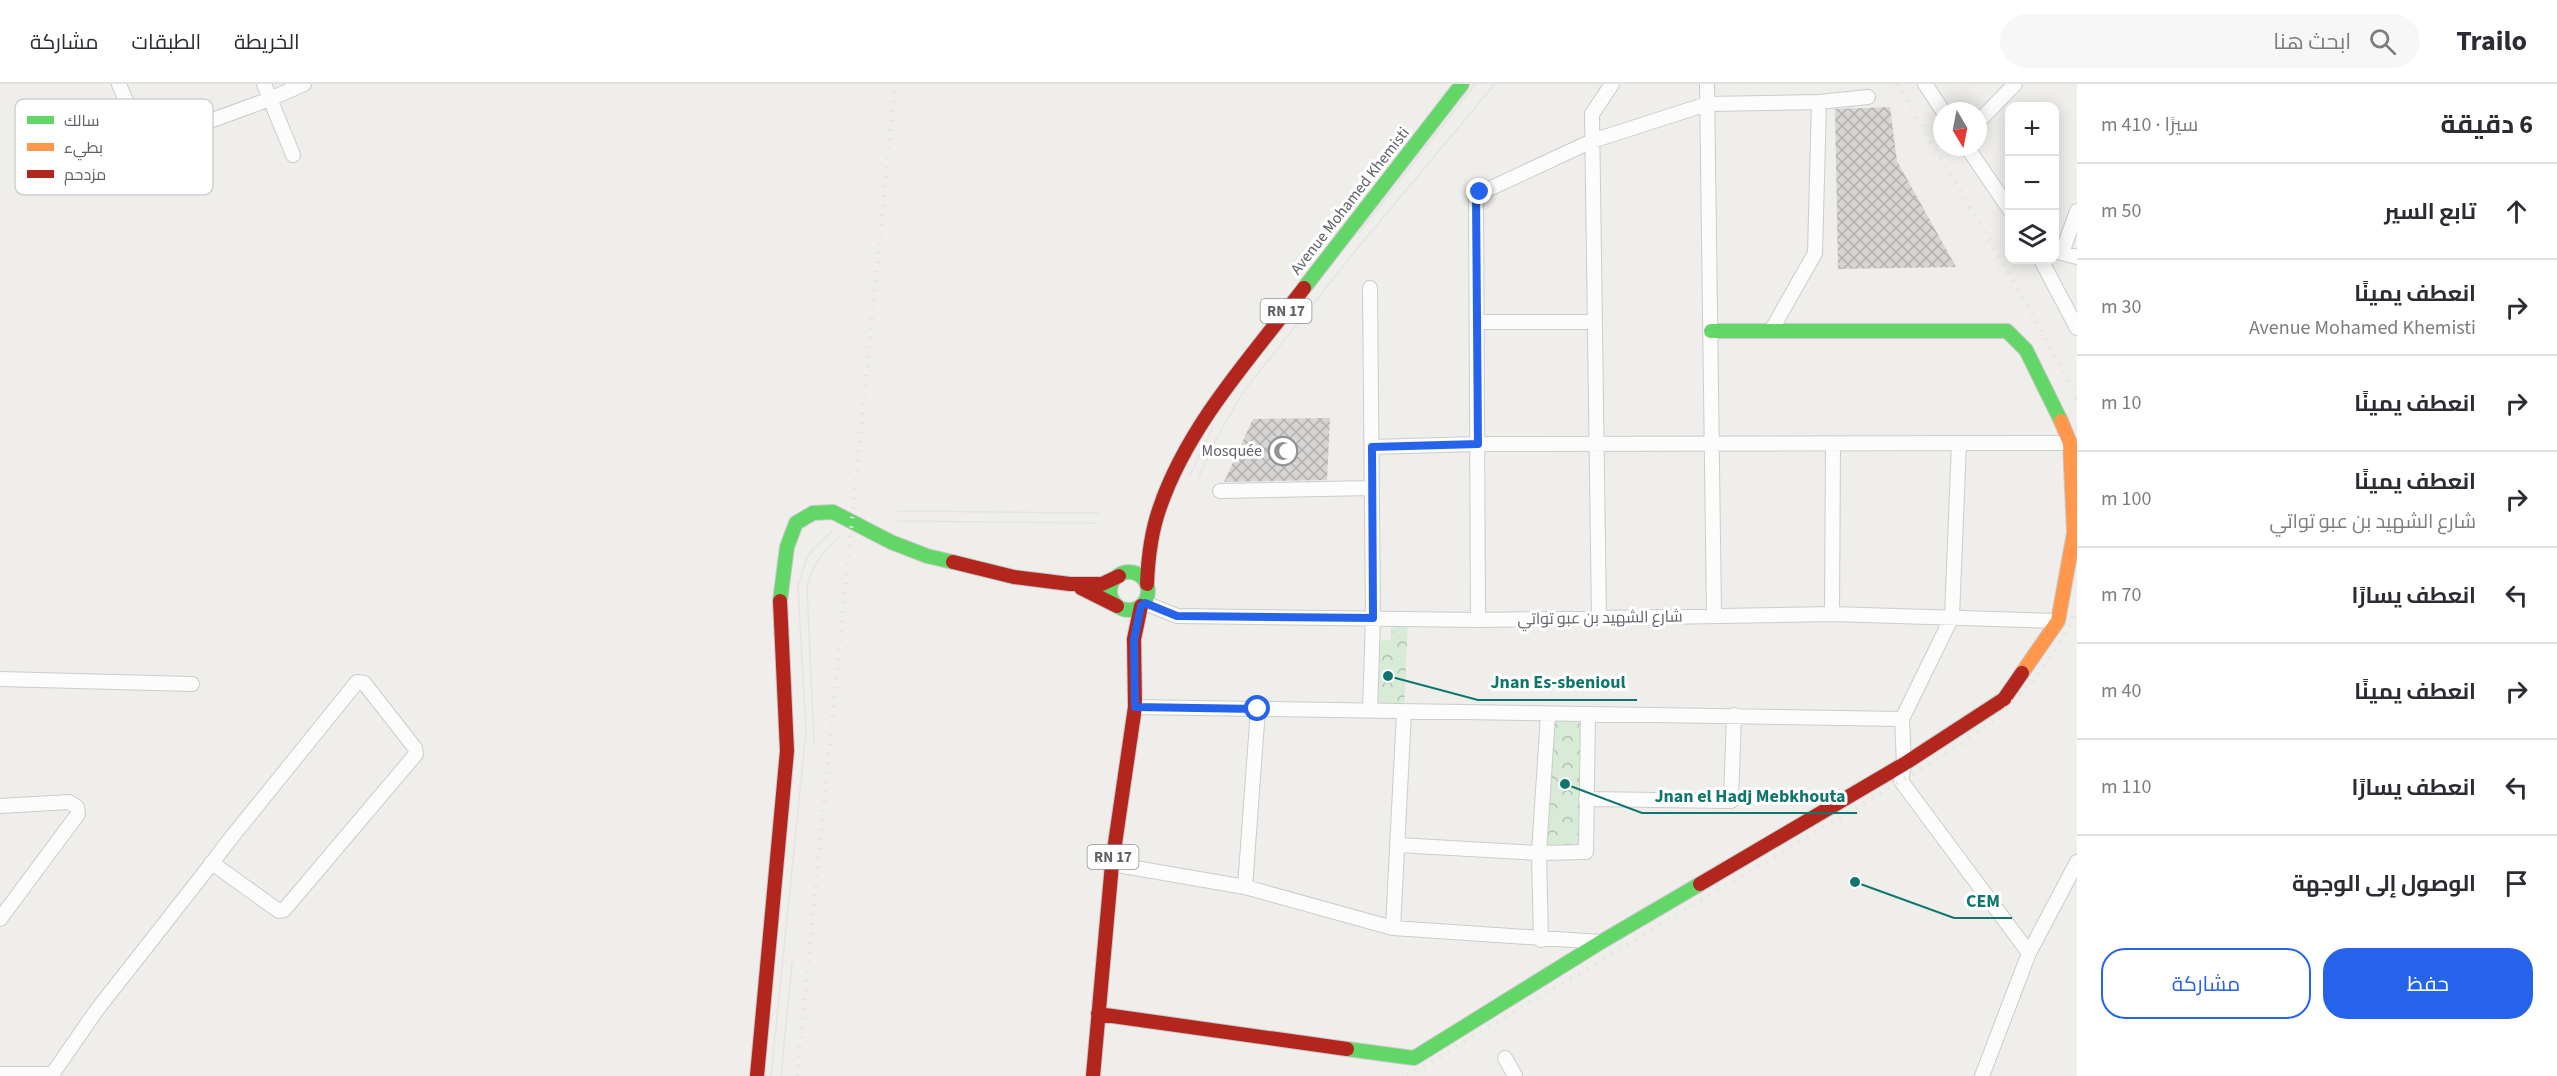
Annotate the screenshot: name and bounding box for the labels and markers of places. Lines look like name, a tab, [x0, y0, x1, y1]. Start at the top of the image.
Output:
mosque icon: Mosquée	[1267, 435, 1299, 467]
place label: Mosquée	[1202, 440, 1262, 462]
callout: Jnan Es-sbenioul	[1478, 664, 1637, 700]
callout: Jnan el Hadj Mebkhouta	[1642, 777, 1857, 813]
callout: CEM	[1954, 882, 2012, 918]

